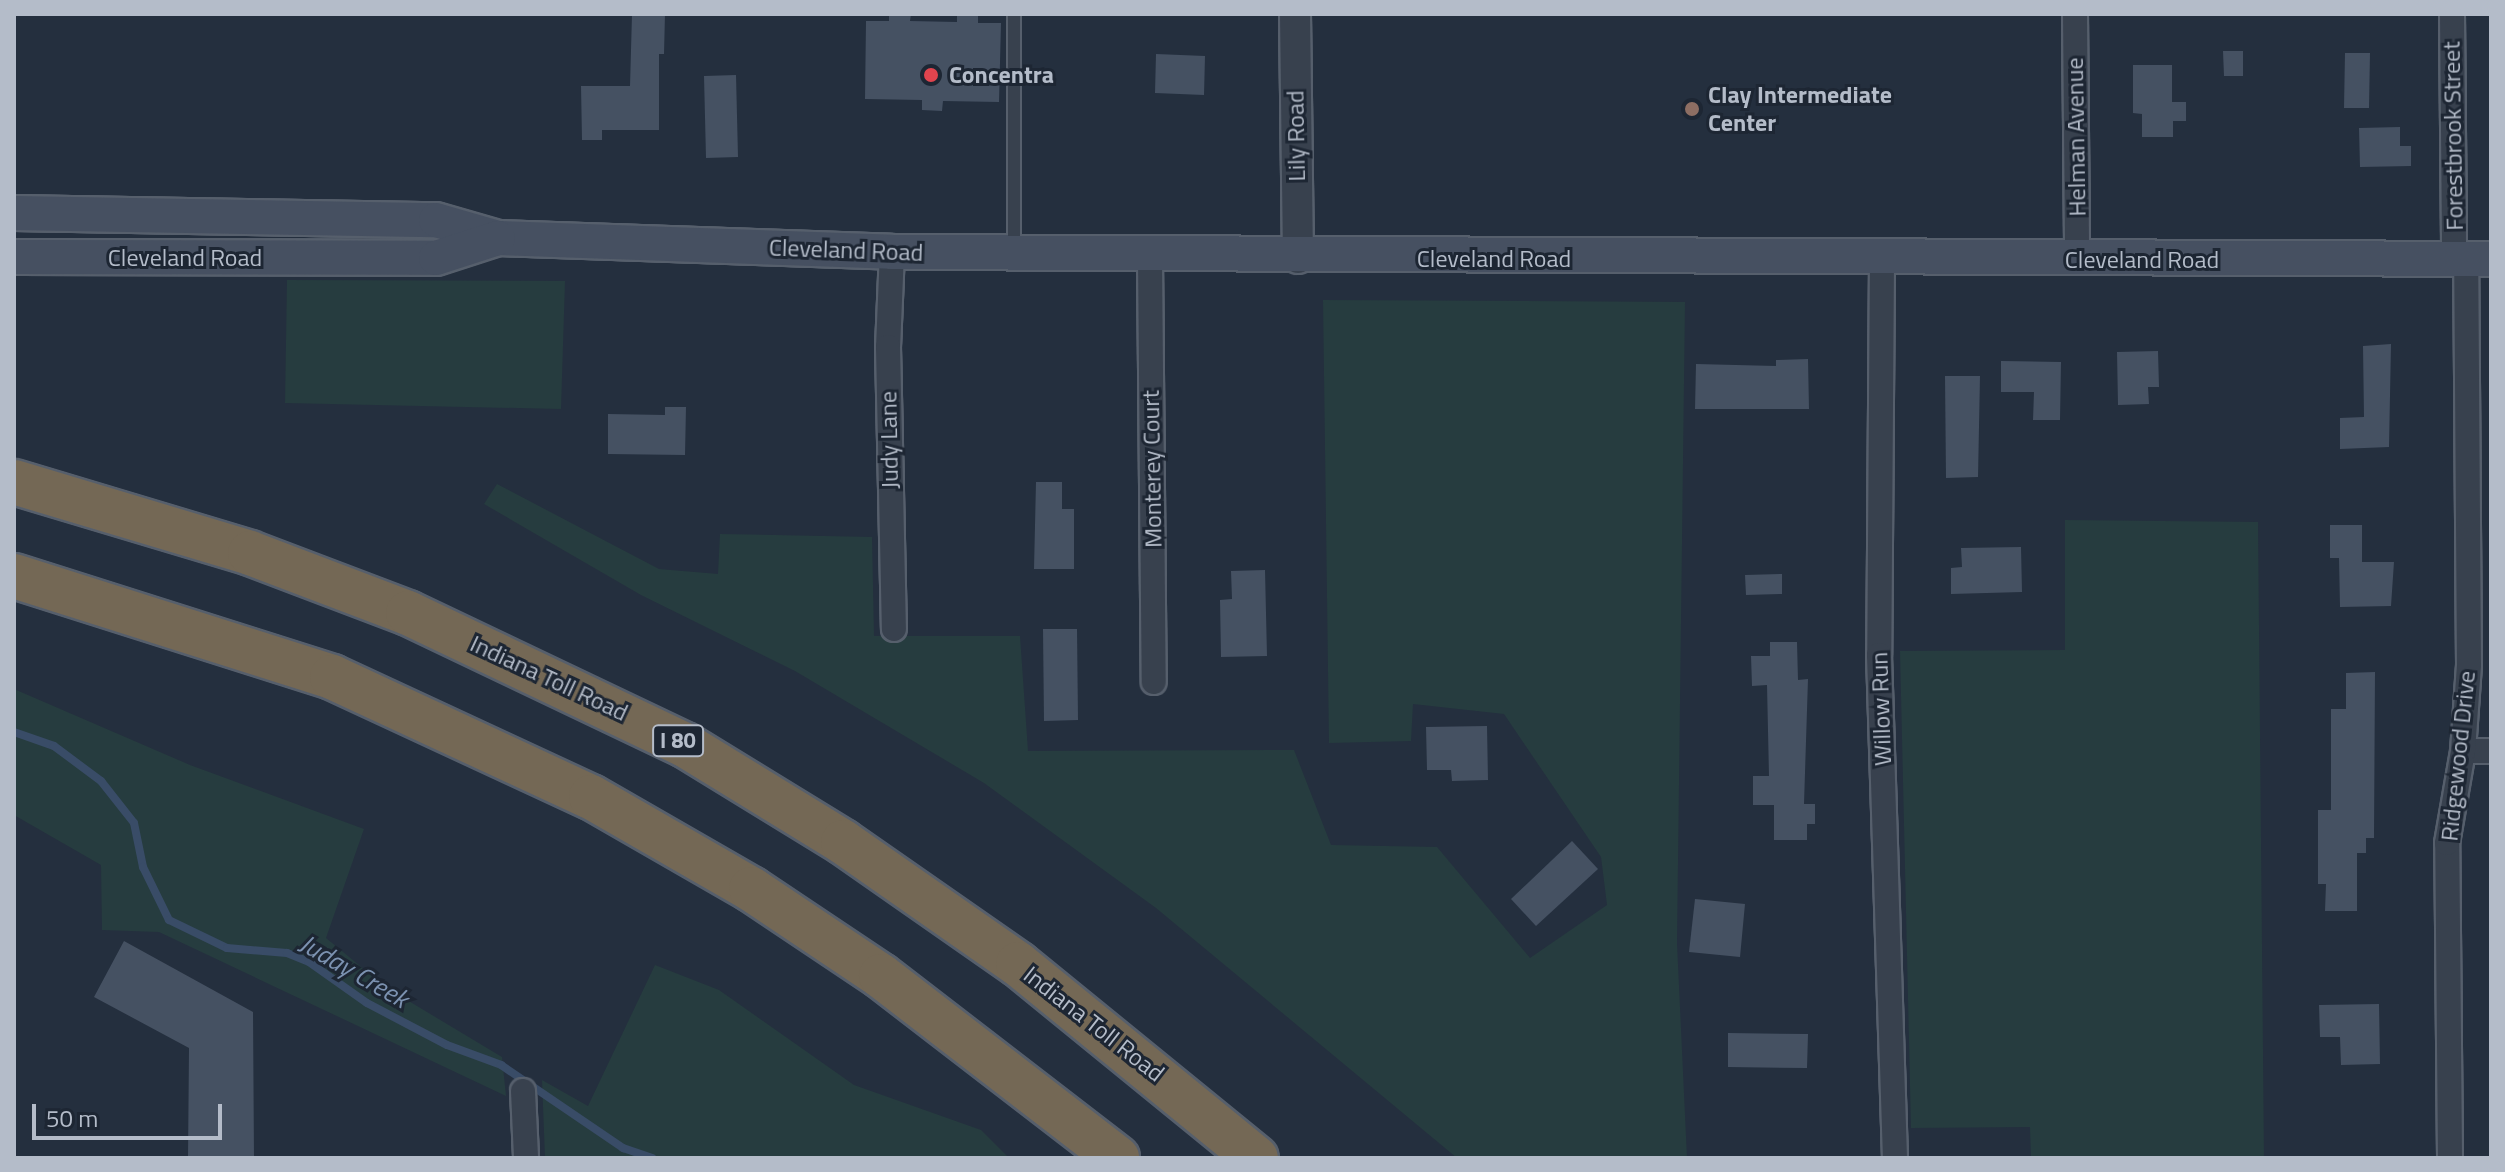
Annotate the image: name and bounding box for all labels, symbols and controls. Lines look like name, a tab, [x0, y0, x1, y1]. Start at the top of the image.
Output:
street label: Forestbrook Street	[2437, 41, 2469, 231]
street label: Helman Avenue	[2060, 57, 2092, 217]
place label: Concentra	[949, 61, 1054, 89]
marker: Concentra	[920, 64, 942, 86]
place label: Clay Intermediate Center	[1708, 81, 1892, 137]
street label: Lily Road	[1281, 90, 1311, 182]
marker: Clay Intermediate Center	[1683, 100, 1701, 118]
street label: Cleveland Road	[768, 233, 924, 267]
street label: Cleveland Road	[108, 244, 262, 272]
street label: Cleveland Road	[1417, 245, 1571, 273]
street label: Cleveland Road	[2065, 246, 2219, 274]
street label: Monterey Court	[1136, 390, 1168, 548]
street label: Judy Lane	[874, 391, 904, 489]
street label: Indiana Toll Road	[466, 629, 632, 727]
street label: Willow Run	[1865, 651, 1897, 767]
street label: Ridgewood Drive	[2435, 669, 2481, 843]
road number: I 80	[652, 723, 704, 759]
water label: Juday Creek	[294, 928, 414, 1014]
street label: Indiana Toll Road	[1018, 960, 1170, 1088]
scale bar	[36, 1088, 226, 1138]
text: 50 m	[46, 1100, 98, 1136]

